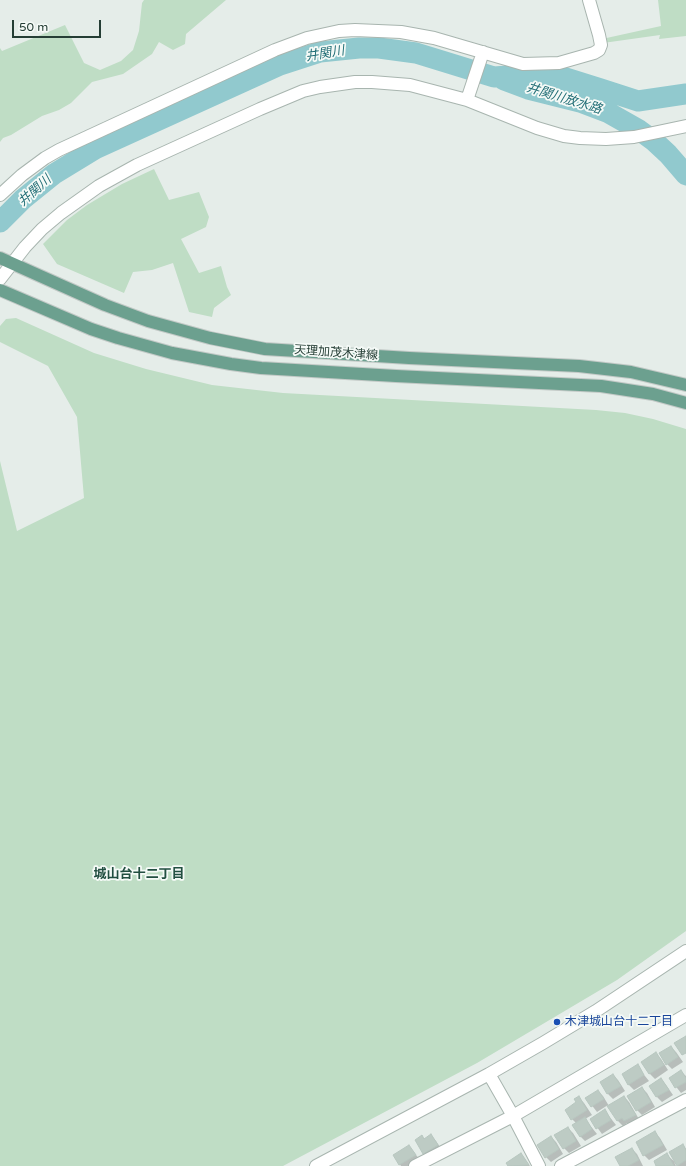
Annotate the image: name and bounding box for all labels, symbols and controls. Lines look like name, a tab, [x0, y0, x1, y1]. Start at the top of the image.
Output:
scale bar	[14, 12, 103, 38]
text: 50 m	[19, 20, 48, 34]
water label: 井関川	[305, 43, 345, 65]
water label: 井関川放水路	[524, 80, 604, 118]
water label: 井関川	[15, 172, 55, 210]
street label: 天理加茂木津線	[294, 343, 378, 363]
district label: 城山台十二丁目	[94, 867, 184, 883]
place label: 木津城山台十二丁目	[565, 1015, 673, 1029]
marker: 木津城山台十二丁目	[552, 1017, 562, 1027]

